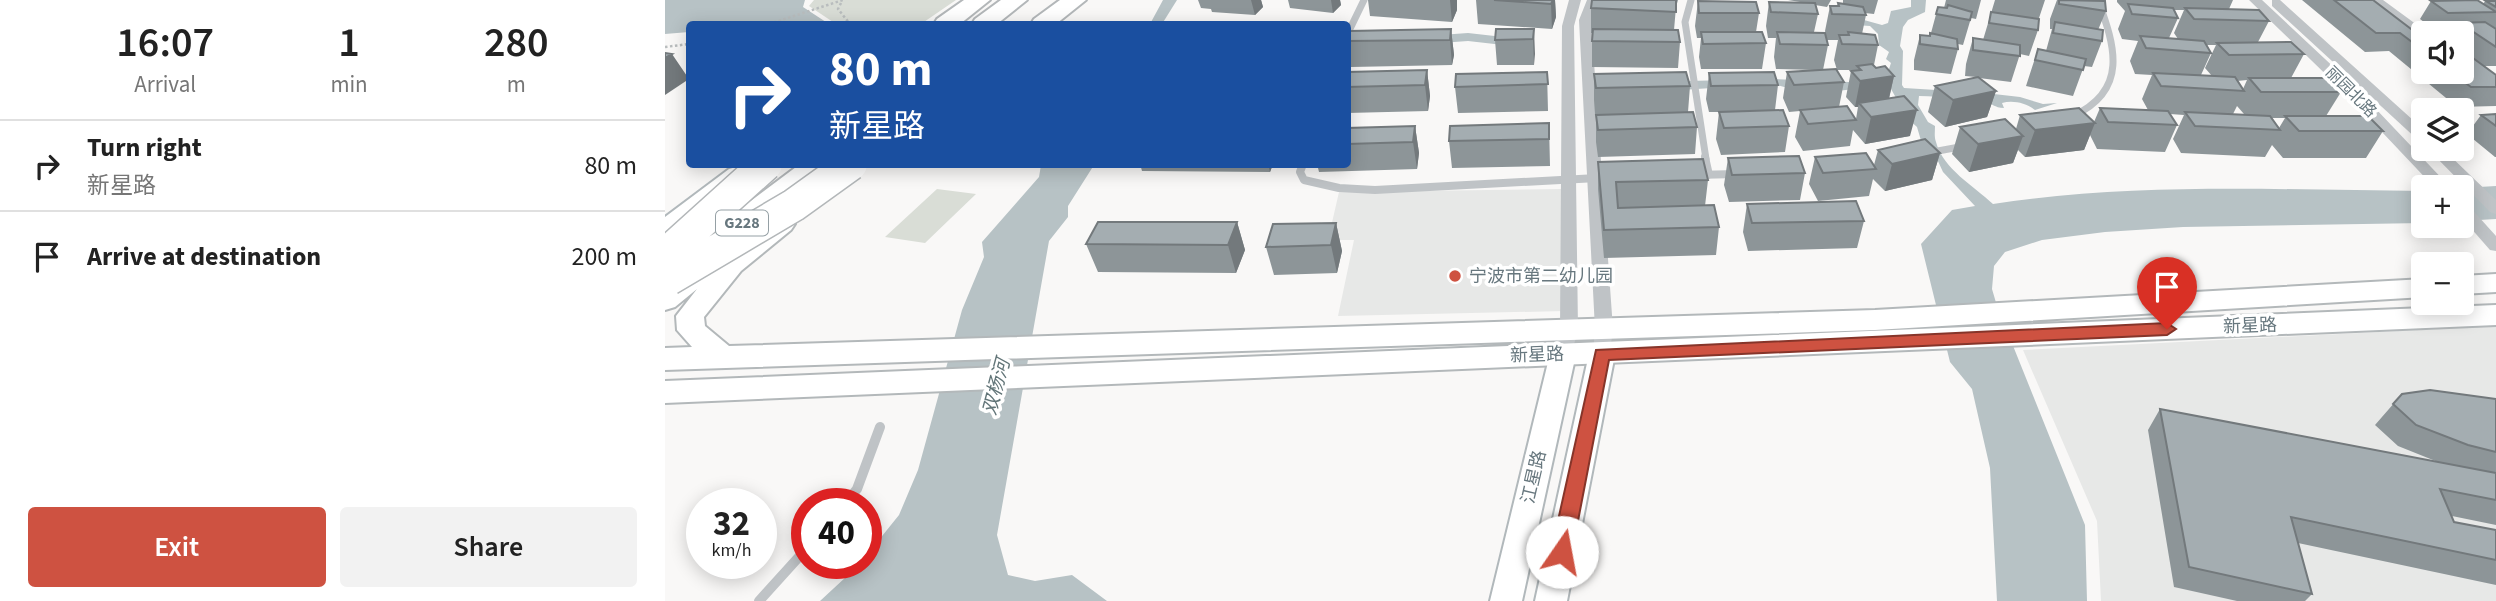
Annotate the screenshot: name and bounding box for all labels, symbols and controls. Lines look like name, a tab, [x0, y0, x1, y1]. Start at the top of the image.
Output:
text: 16:07	[116, 13, 214, 73]
text: 1	[338, 13, 360, 73]
text: 280	[484, 13, 549, 73]
map controls	[2411, 21, 2474, 315]
button: sound	[2411, 21, 2474, 84]
text: 80 m	[829, 35, 933, 105]
icon: right	[714, 49, 805, 140]
street label: 丽园北路	[2321, 62, 2381, 122]
text: Arrival	[134, 68, 196, 101]
text: min	[330, 68, 368, 101]
text: m	[507, 68, 526, 101]
button: layers	[2411, 98, 2474, 161]
text: 新星路	[829, 104, 925, 150]
text: Turn right	[87, 129, 202, 166]
icon: right	[28, 147, 66, 185]
text: 80 m	[584, 147, 637, 184]
text: 新星路	[87, 169, 156, 202]
button: +	[2411, 175, 2474, 238]
road number: G228	[716, 210, 768, 236]
icon: arrive	[28, 238, 66, 276]
text: Arrive at destination	[87, 238, 321, 275]
text: 200 m	[571, 238, 637, 275]
button: −	[2411, 252, 2474, 315]
pin	[2137, 257, 2197, 329]
place label: 宁波市第二幼儿园	[1469, 264, 1613, 289]
marker: 宁波市第二幼儿园	[1447, 268, 1463, 284]
icon: arrive	[2148, 268, 2186, 306]
street label: 新星路	[2223, 313, 2277, 339]
street label: 新星路	[1510, 342, 1564, 368]
water label: 双杨河	[977, 352, 1018, 418]
street label: 江星路	[1516, 448, 1552, 506]
speed limit sign: 40	[791, 488, 882, 579]
text: 32	[713, 499, 750, 549]
button: Exit	[28, 507, 326, 587]
button: Share	[340, 507, 637, 587]
position arrow	[1525, 515, 1599, 589]
text: km/h	[712, 538, 751, 563]

